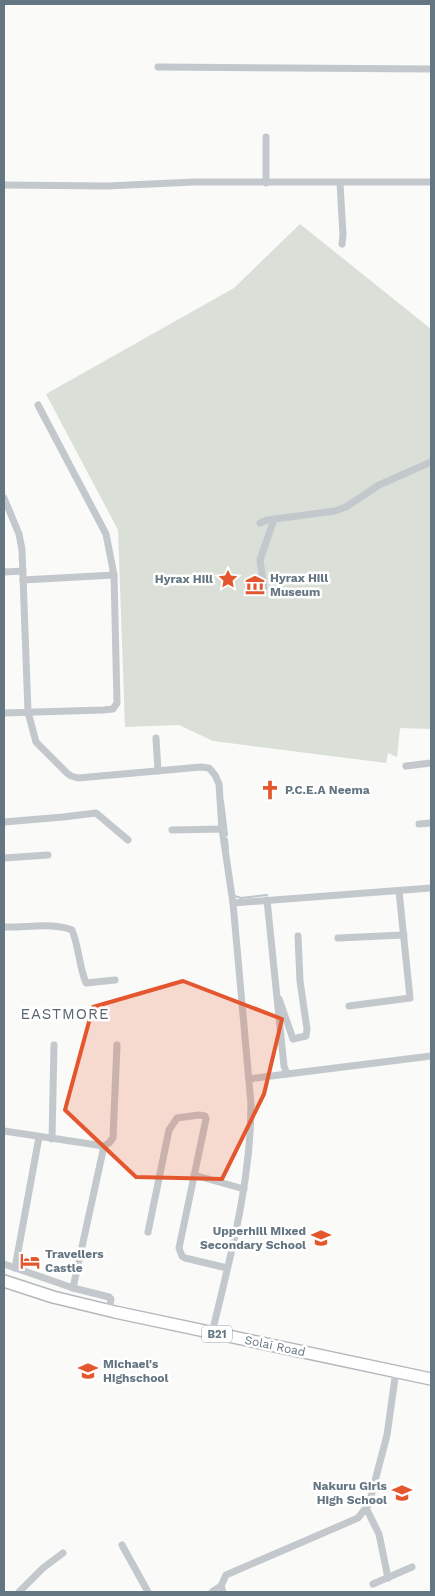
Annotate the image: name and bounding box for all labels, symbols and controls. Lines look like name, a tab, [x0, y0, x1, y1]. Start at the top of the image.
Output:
place icon: Hyrax Hill	[217, 568, 239, 590]
place label: Hyrax Hill Museum	[270, 571, 328, 599]
place label: Hyrax Hill	[155, 572, 213, 586]
museum icon: Hyrax Hill Museum	[244, 574, 266, 596]
church icon: P.C.E.A Neema	[259, 779, 281, 801]
place label: P.C.E.A Neema	[285, 783, 370, 797]
district label: EASTMORE	[20, 1005, 110, 1023]
place label: Upperhill Mixed Secondary School	[200, 1224, 306, 1252]
school or university icon: Upperhill Mixed Secondary School	[310, 1227, 332, 1249]
place label: Travellers Castle	[45, 1247, 104, 1275]
hotel icon: Travellers Castle	[19, 1250, 41, 1272]
road number: B21	[202, 1326, 232, 1342]
street label: Solai Road	[243, 1333, 307, 1359]
place label: Michael's Highschool	[103, 1357, 169, 1385]
school or university icon: Michael's Highschool	[77, 1360, 99, 1382]
place label: Nakuru Girls High School	[313, 1479, 388, 1507]
school or university icon: Nakuru Girls High School	[391, 1482, 413, 1504]

